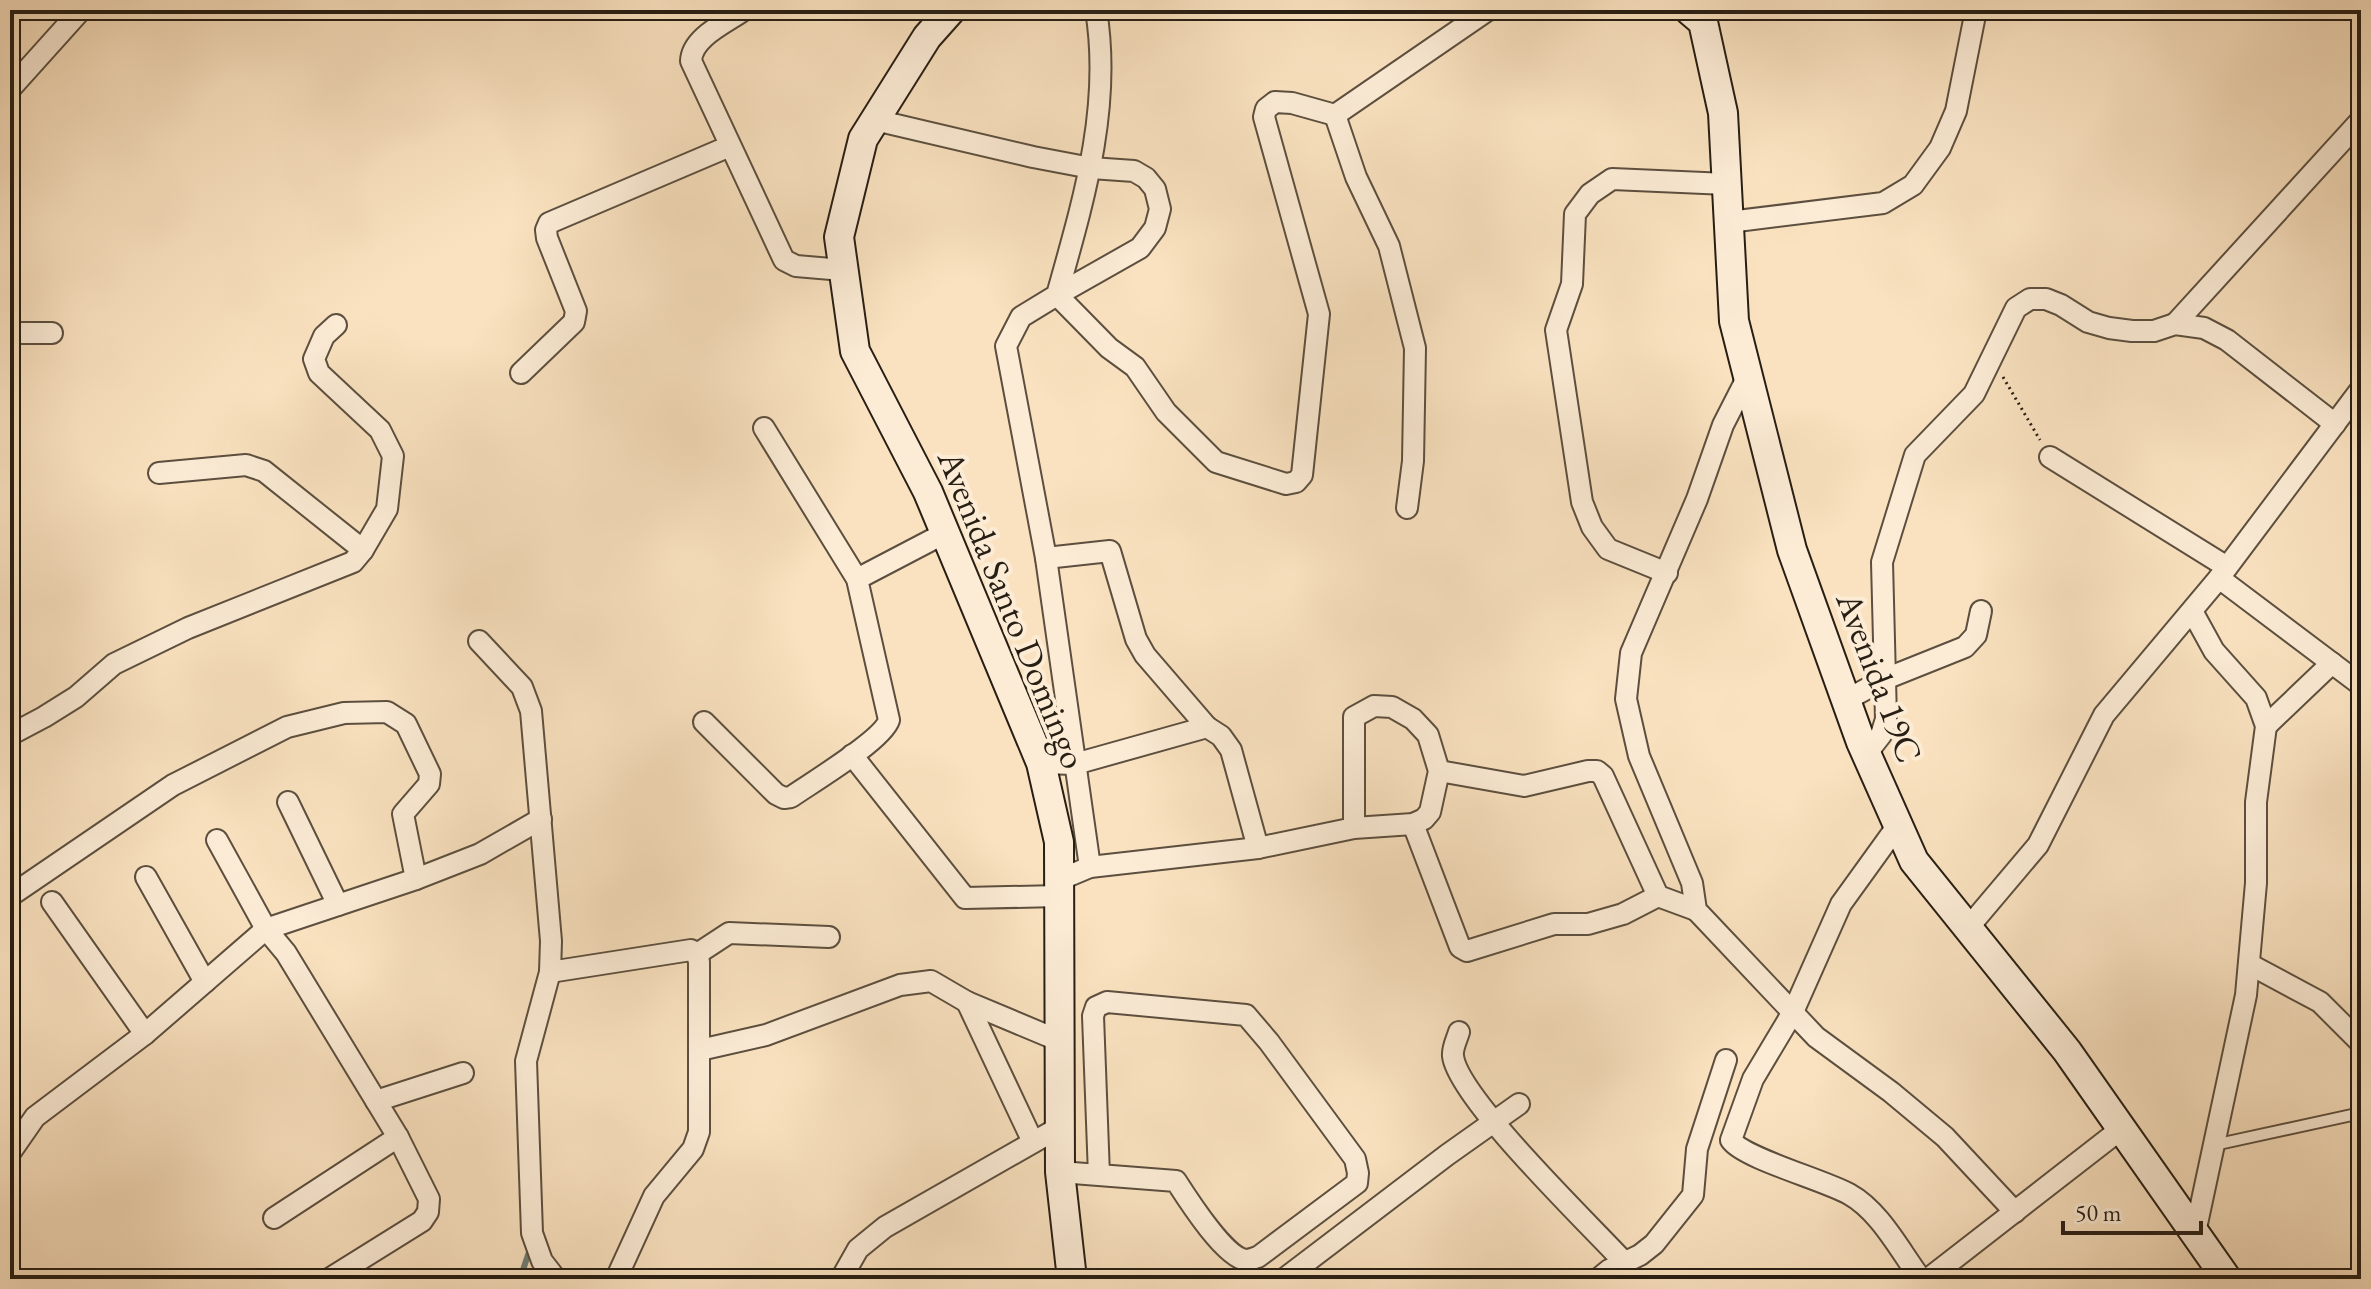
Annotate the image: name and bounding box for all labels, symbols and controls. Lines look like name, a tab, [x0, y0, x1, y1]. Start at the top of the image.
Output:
street label: Avenida Santo Domingo	[927, 442, 1098, 775]
street label: Avenida 19C	[1825, 584, 1934, 769]
scale bar	[2063, 1185, 2201, 1235]
text: 50 m	[2075, 1197, 2122, 1228]

